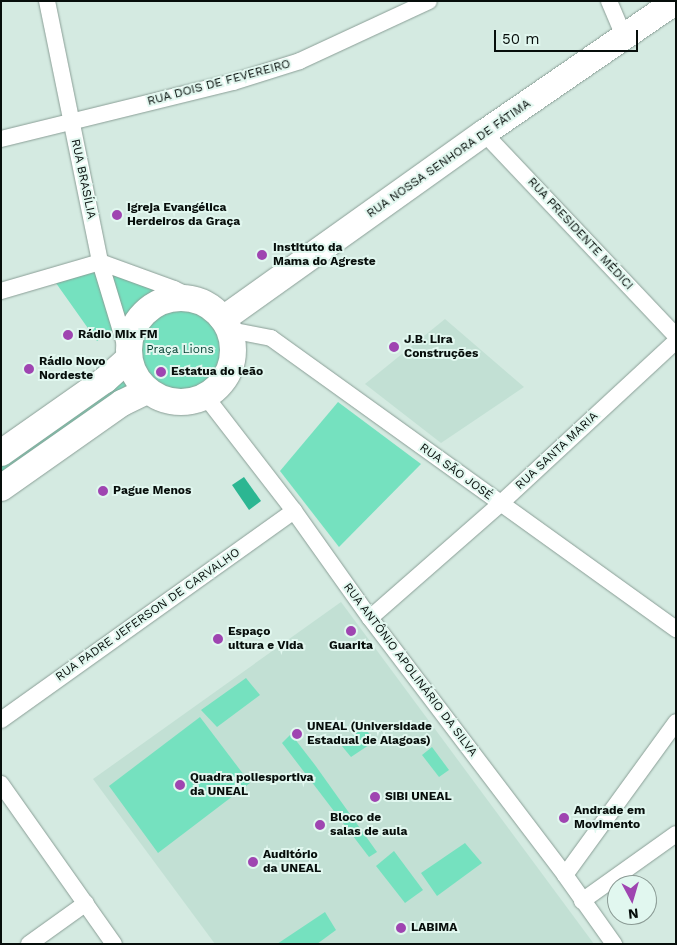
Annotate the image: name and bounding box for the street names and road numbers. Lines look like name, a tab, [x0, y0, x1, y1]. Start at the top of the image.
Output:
street label: RUA DOIS DE FEVEREIRO	[146, 57, 292, 109]
street label: RUA NOSSA SENHORA DE FÁTIMA	[364, 96, 534, 222]
street label: RUA BRASÍLIA	[67, 138, 99, 220]
street label: RUA PRESIDENTE MÉDICI	[524, 175, 636, 293]
street label: RUA SANTA MARIA	[512, 409, 602, 493]
street label: RUA SÃO JOSÉ	[416, 440, 496, 504]
street label: RUA PADRE JEFERSON DE CARVALHO	[53, 545, 243, 685]
street label: RUA ANTÔNIO APOLINÁRIO DA SILVA	[340, 580, 480, 760]

